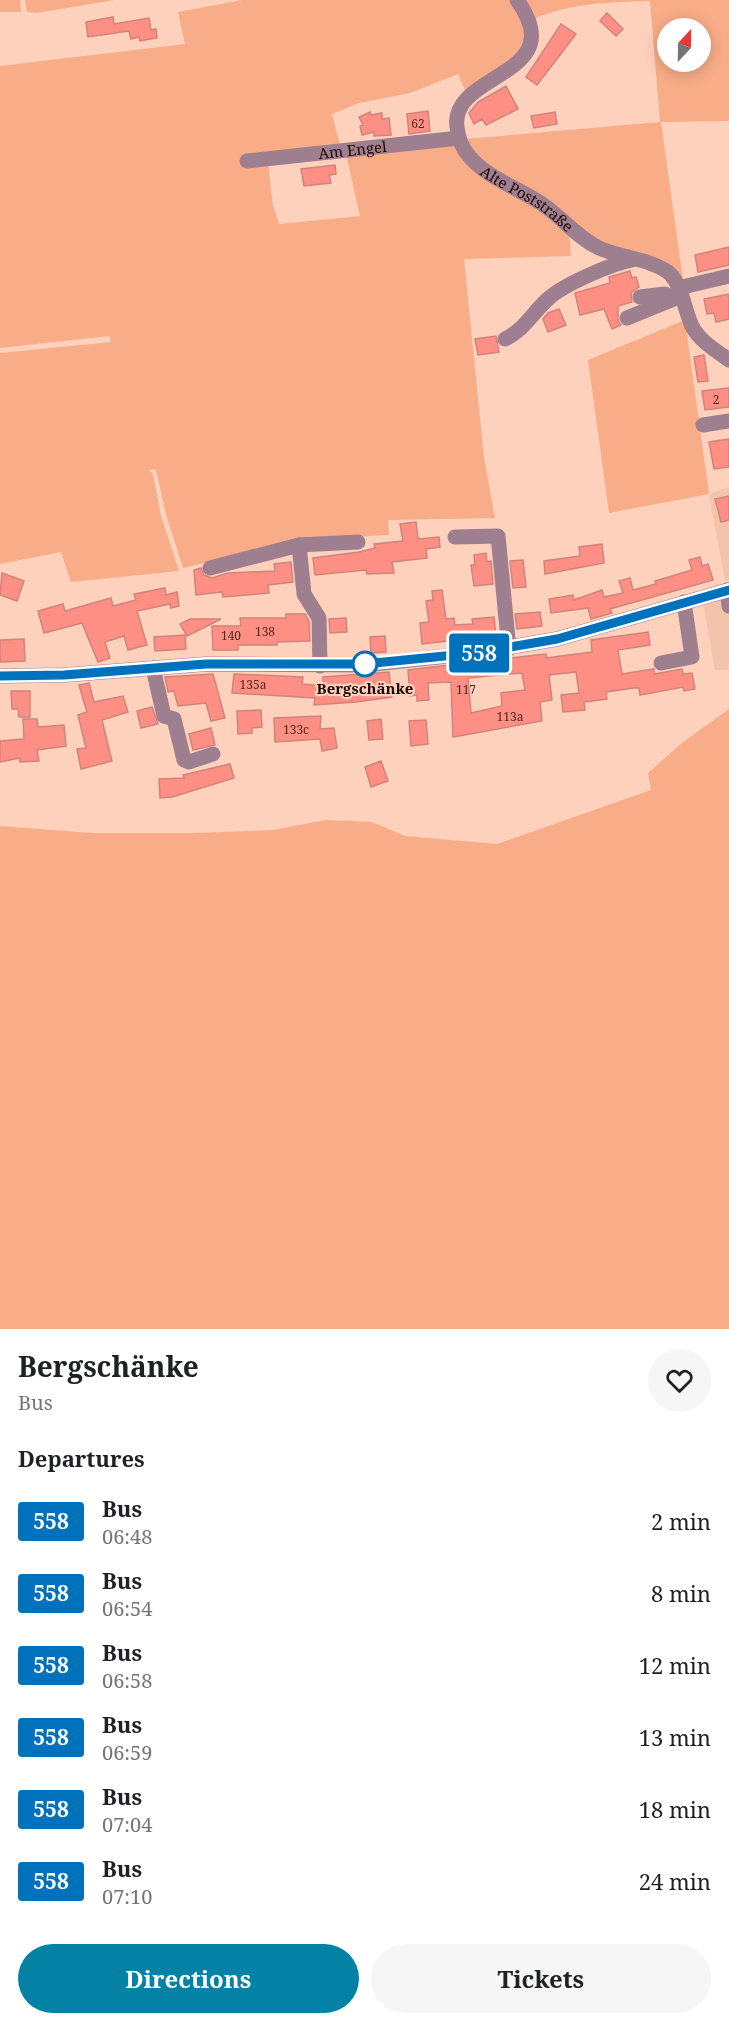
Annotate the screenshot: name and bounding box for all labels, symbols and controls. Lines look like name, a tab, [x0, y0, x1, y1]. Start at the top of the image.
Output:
north arrow	[657, 18, 711, 72]
map controls	[657, 18, 711, 72]
house number: 62	[411, 115, 425, 132]
street label: Am Engel	[317, 136, 388, 163]
street label: Alte Poststraße	[477, 161, 578, 236]
house number: 2	[713, 391, 719, 408]
house number: 138	[255, 623, 275, 640]
house number: 140	[221, 627, 241, 644]
line badge: 558	[444, 634, 514, 672]
text: 558	[461, 639, 497, 667]
marker: Bergschänke	[352, 651, 378, 677]
house number: 135a	[240, 676, 267, 693]
place label: Bergschänke	[317, 678, 413, 698]
house number: 117	[456, 681, 476, 698]
house number: 113a	[497, 708, 524, 725]
house number: 133c	[283, 721, 309, 738]
text: Bergschänke	[18, 1347, 199, 1385]
button: heart	[648, 1349, 711, 1412]
text: Bus	[18, 1389, 53, 1416]
text: Departures	[18, 1443, 145, 1473]
text: Bus	[102, 1493, 142, 1523]
text: 2 min	[651, 1506, 711, 1536]
text: 558	[33, 1507, 69, 1535]
text: 06:48	[102, 1523, 152, 1550]
text: Bus	[102, 1565, 142, 1595]
text: 8 min	[651, 1578, 711, 1608]
text: 558	[33, 1579, 69, 1607]
text: 06:54	[102, 1595, 152, 1622]
text: Bus	[102, 1637, 142, 1667]
text: 12 min	[639, 1650, 711, 1680]
text: 558	[33, 1651, 69, 1679]
text: 06:58	[102, 1667, 152, 1694]
text: Bus	[102, 1709, 142, 1739]
text: 13 min	[639, 1722, 711, 1752]
text: 558	[33, 1723, 69, 1751]
text: 06:59	[102, 1739, 152, 1766]
text: Bus	[102, 1781, 142, 1811]
text: 18 min	[639, 1794, 711, 1824]
text: 558	[33, 1795, 69, 1823]
text: 07:04	[102, 1811, 152, 1838]
text: Bus	[102, 1853, 142, 1883]
text: 24 min	[639, 1866, 711, 1896]
text: 558	[33, 1867, 69, 1895]
text: 07:10	[102, 1883, 152, 1910]
button: Directions	[18, 1944, 359, 2013]
button: Tickets	[371, 1944, 711, 2013]

